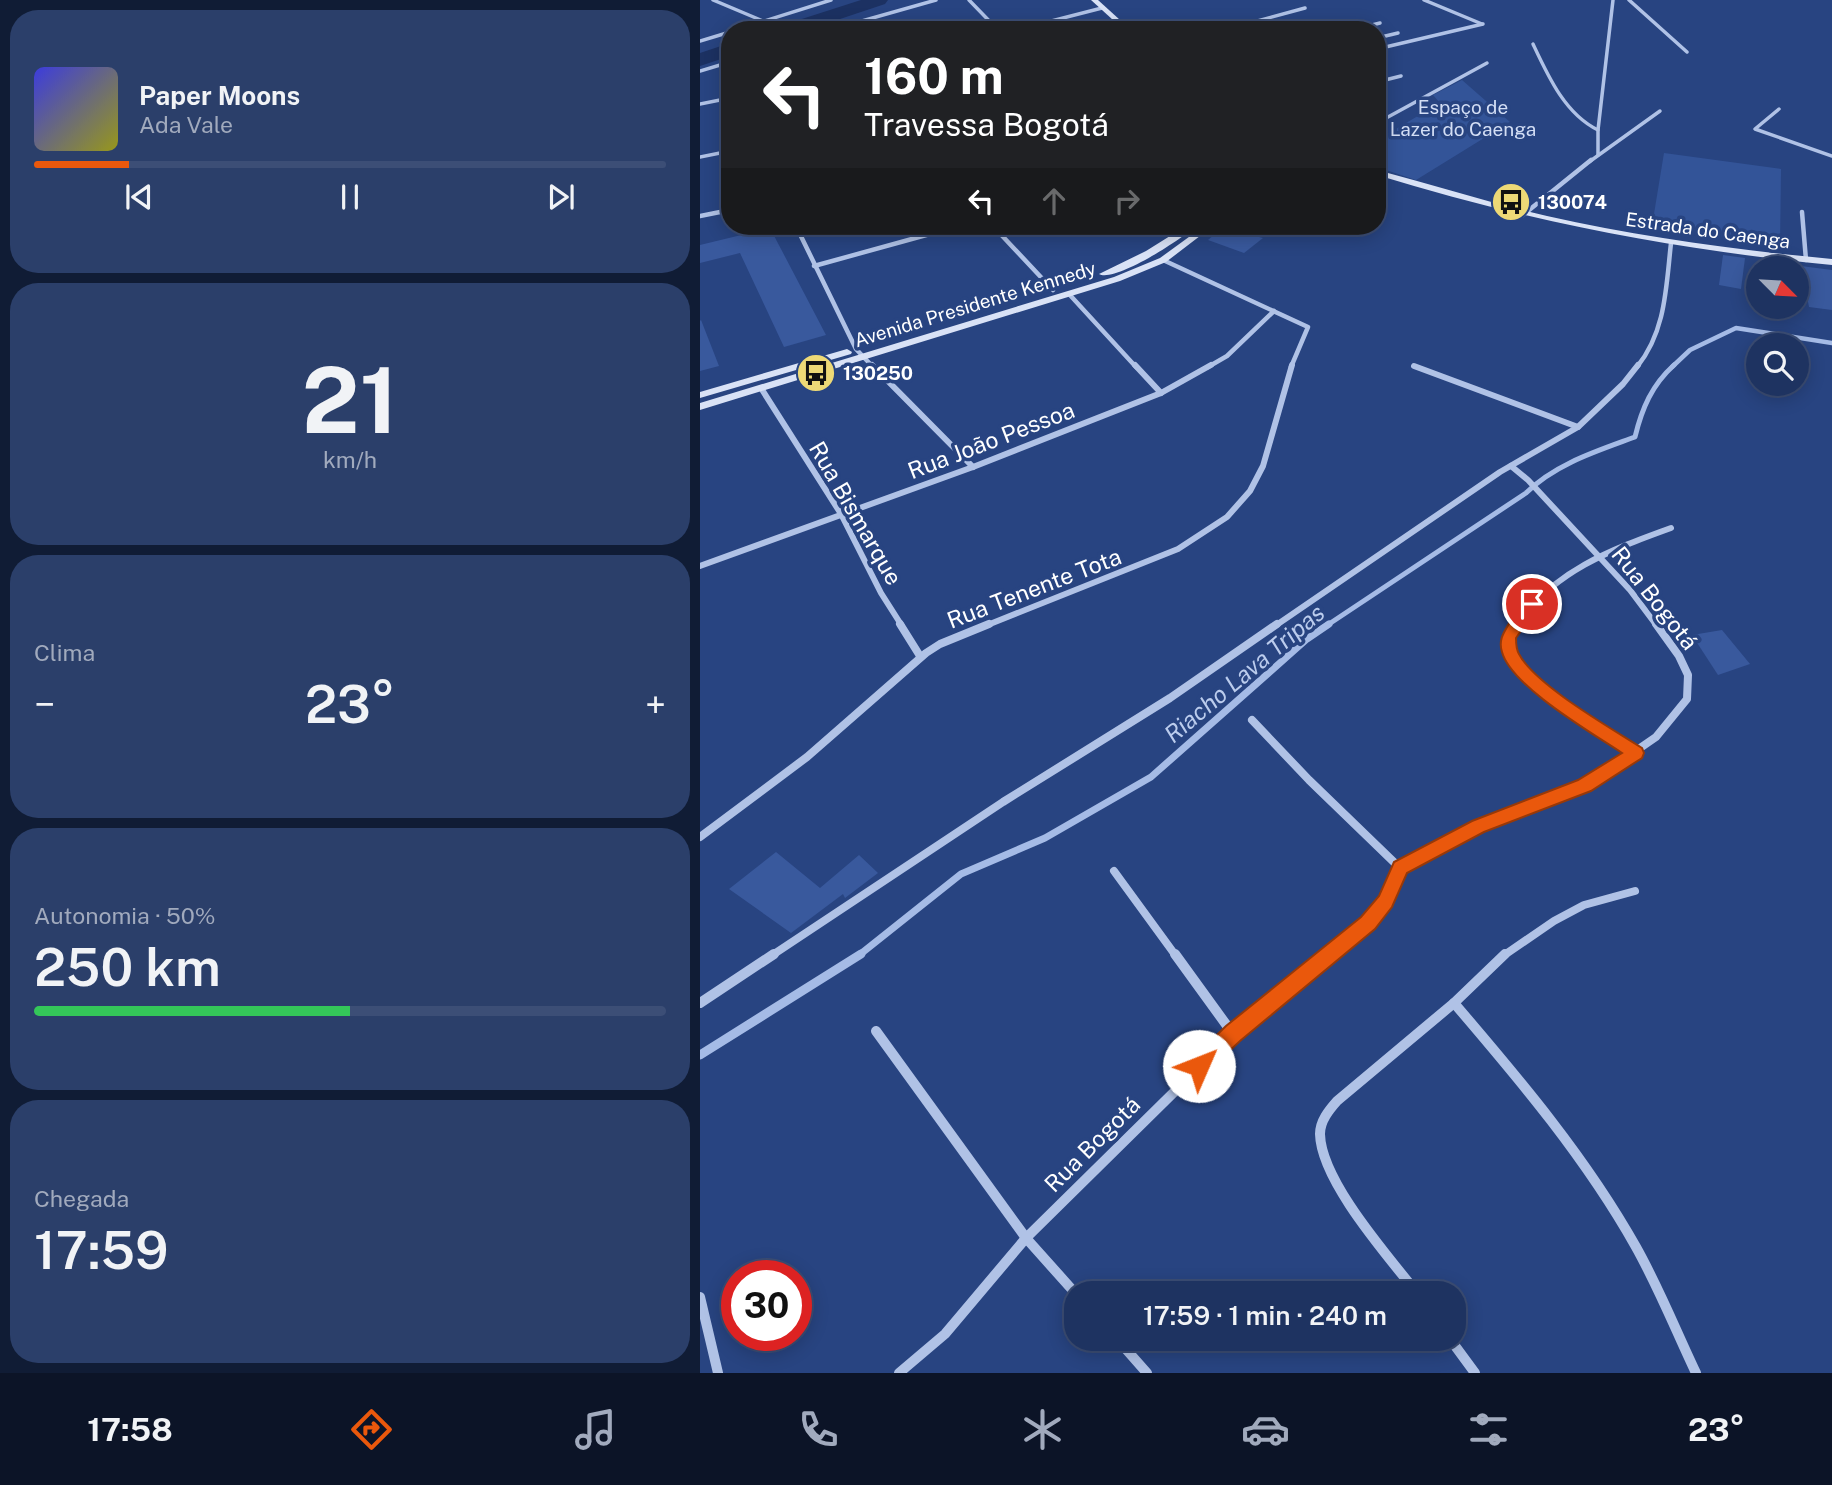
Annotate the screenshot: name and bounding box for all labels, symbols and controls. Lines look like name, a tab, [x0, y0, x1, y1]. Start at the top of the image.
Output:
text: 160 m	[864, 47, 1004, 105]
icon: left	[749, 49, 840, 140]
text: Paper Moons	[139, 80, 300, 111]
park label: Espaço de Lazer do Caenga	[1390, 96, 1536, 140]
text: Travessa Bogotá	[864, 106, 1109, 143]
text: Ada Vale	[139, 111, 233, 138]
icon: previous	[120, 178, 158, 216]
icon: pause	[331, 178, 369, 216]
icon: next	[542, 178, 580, 216]
bus stop icon: 130074	[1490, 181, 1532, 223]
icon: left	[962, 182, 1000, 220]
icon: ahead	[1035, 182, 1073, 220]
icon: right	[1108, 182, 1146, 220]
place label: 130074	[1538, 191, 1607, 213]
street label: Estrada do Caenga	[1624, 208, 1792, 252]
north arrow	[1746, 256, 1810, 318]
map controls	[1746, 256, 1809, 396]
street label: Avenida Presidente Kennedy	[852, 257, 1098, 351]
button: search	[1746, 333, 1809, 396]
text: 21	[302, 347, 398, 453]
bus stop icon: 130250	[795, 352, 837, 394]
place label: 130250	[843, 362, 913, 384]
street label: Rua João Pessoa	[904, 396, 1078, 484]
street label: Rua Bismarque	[804, 436, 908, 590]
text: km/h	[323, 446, 377, 473]
street label: Rua Bogotá	[1606, 541, 1704, 655]
street label: Rua Tenente Tota	[943, 542, 1125, 634]
pin	[1502, 574, 1562, 634]
icon: arrive	[1513, 585, 1551, 623]
water label: Riacho Lava Tripas	[1158, 598, 1330, 748]
text: Clima	[34, 639, 95, 666]
text: 23°	[305, 674, 395, 735]
text: −	[34, 682, 55, 727]
text: +	[645, 682, 666, 727]
text: Autonomia · 50%	[34, 902, 216, 929]
text: 250 km	[34, 937, 221, 998]
position arrow	[1162, 1029, 1236, 1103]
street label: Rua Bogotá	[1039, 1091, 1145, 1197]
text: Chegada	[34, 1185, 129, 1212]
text: 17:59	[34, 1220, 168, 1281]
speed limit sign: 30	[721, 1260, 812, 1351]
text: 17:59 · 1 min · 240 m	[1143, 1300, 1387, 1331]
icon: directions	[347, 1405, 396, 1454]
icon: music	[571, 1405, 620, 1454]
icon: phone	[794, 1405, 843, 1454]
icon: climate	[1018, 1405, 1067, 1454]
icon: car	[1241, 1405, 1290, 1454]
icon: filters	[1464, 1405, 1513, 1454]
text: 17:58	[87, 1411, 173, 1448]
text: 23°	[1688, 1411, 1745, 1448]

